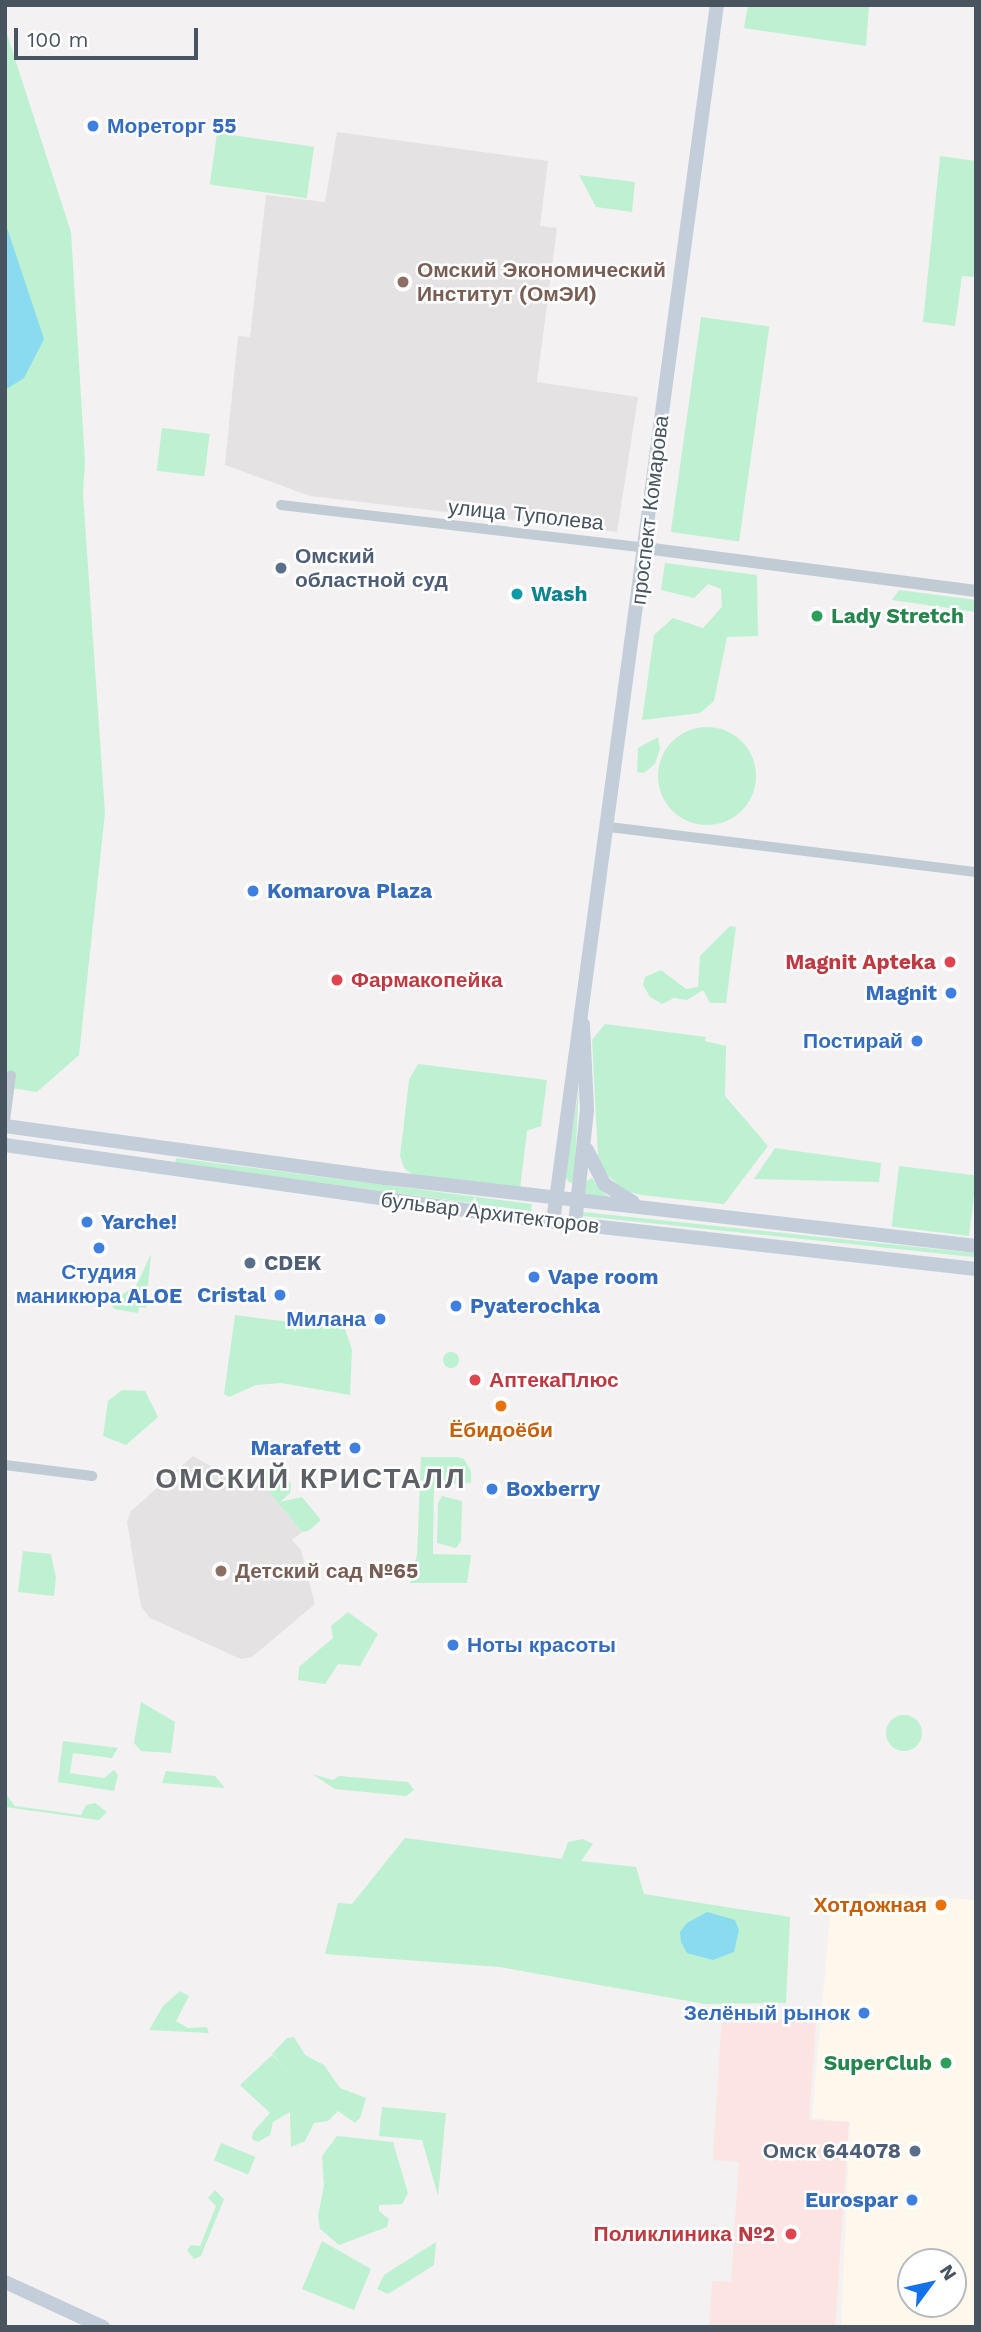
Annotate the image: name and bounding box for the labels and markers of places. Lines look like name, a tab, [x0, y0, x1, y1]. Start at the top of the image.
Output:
place label: Мореторг 55	[107, 113, 236, 139]
marker: Мореторг 55	[85, 118, 101, 134]
place label: Омский Экономический Институт (ОмЭИ)	[417, 257, 666, 307]
marker: Омский Экономический Институт (ОмЭИ)	[395, 274, 411, 290]
place label: Омский областной суд	[295, 543, 448, 593]
marker: Омский областной суд	[273, 560, 289, 576]
place label: Wash	[531, 581, 587, 607]
marker: Wash	[509, 586, 525, 602]
place label: Lady Stretch	[831, 603, 964, 629]
marker: Lady Stretch	[809, 608, 825, 624]
place label: Komarova Plaza	[267, 878, 432, 904]
marker: Komarova Plaza	[245, 883, 261, 899]
place label: Magnit Apteka	[785, 949, 936, 975]
marker: Magnit Apteka	[942, 954, 958, 970]
place label: Фармакопейка	[351, 967, 503, 993]
marker: Фармакопейка	[329, 972, 345, 988]
place label: Magnit	[866, 980, 937, 1006]
marker: Magnit	[943, 985, 959, 1001]
place label: Постирай	[803, 1028, 903, 1054]
marker: Постирай	[909, 1033, 925, 1049]
place label: Yarche!	[101, 1209, 177, 1235]
marker: Yarche!	[79, 1214, 95, 1230]
marker: Студия маникюра ALOE	[91, 1240, 107, 1256]
place label: CDEK	[264, 1250, 321, 1276]
marker: CDEK	[242, 1255, 258, 1271]
place label: Студия маникюра ALOE	[16, 1259, 182, 1309]
place label: Vape room	[548, 1264, 658, 1290]
marker: Vape room	[526, 1269, 542, 1285]
place label: Cristal	[197, 1282, 266, 1308]
marker: Cristal	[272, 1287, 288, 1303]
place label: Pyaterochka	[470, 1293, 600, 1319]
marker: Pyaterochka	[448, 1298, 464, 1314]
place label: Милана	[286, 1306, 366, 1332]
marker: Милана	[372, 1311, 388, 1327]
place label: АптекаПлюс	[489, 1367, 619, 1393]
marker: АптекаПлюс	[467, 1372, 483, 1388]
marker: Ёбидоёби	[493, 1398, 509, 1414]
place label: Ёбидоёби	[449, 1417, 553, 1443]
place label: Marafett	[251, 1435, 341, 1461]
marker: Marafett	[347, 1440, 363, 1456]
place label: Boxberry	[506, 1476, 600, 1502]
marker: Boxberry	[484, 1481, 500, 1497]
place label: Детский сад №65	[235, 1558, 418, 1584]
marker: Детский сад №65	[213, 1563, 229, 1579]
place label: Ноты красоты	[467, 1632, 616, 1658]
marker: Ноты красоты	[445, 1637, 461, 1653]
place label: Хотдожная	[814, 1892, 927, 1918]
marker: Хотдожная	[933, 1897, 949, 1913]
place label: Зелёный рынок	[684, 2000, 850, 2026]
marker: Зелёный рынок	[856, 2005, 872, 2021]
place label: SuperClub	[824, 2050, 932, 2076]
marker: SuperClub	[938, 2055, 954, 2071]
place label: Омск 644078	[763, 2138, 901, 2164]
marker: Омск 644078	[907, 2143, 923, 2159]
place label: Eurospar	[805, 2187, 898, 2213]
marker: Eurospar	[904, 2192, 920, 2208]
place label: Поликлиника №2	[594, 2221, 775, 2247]
marker: Поликлиника №2	[781, 2224, 801, 2244]

